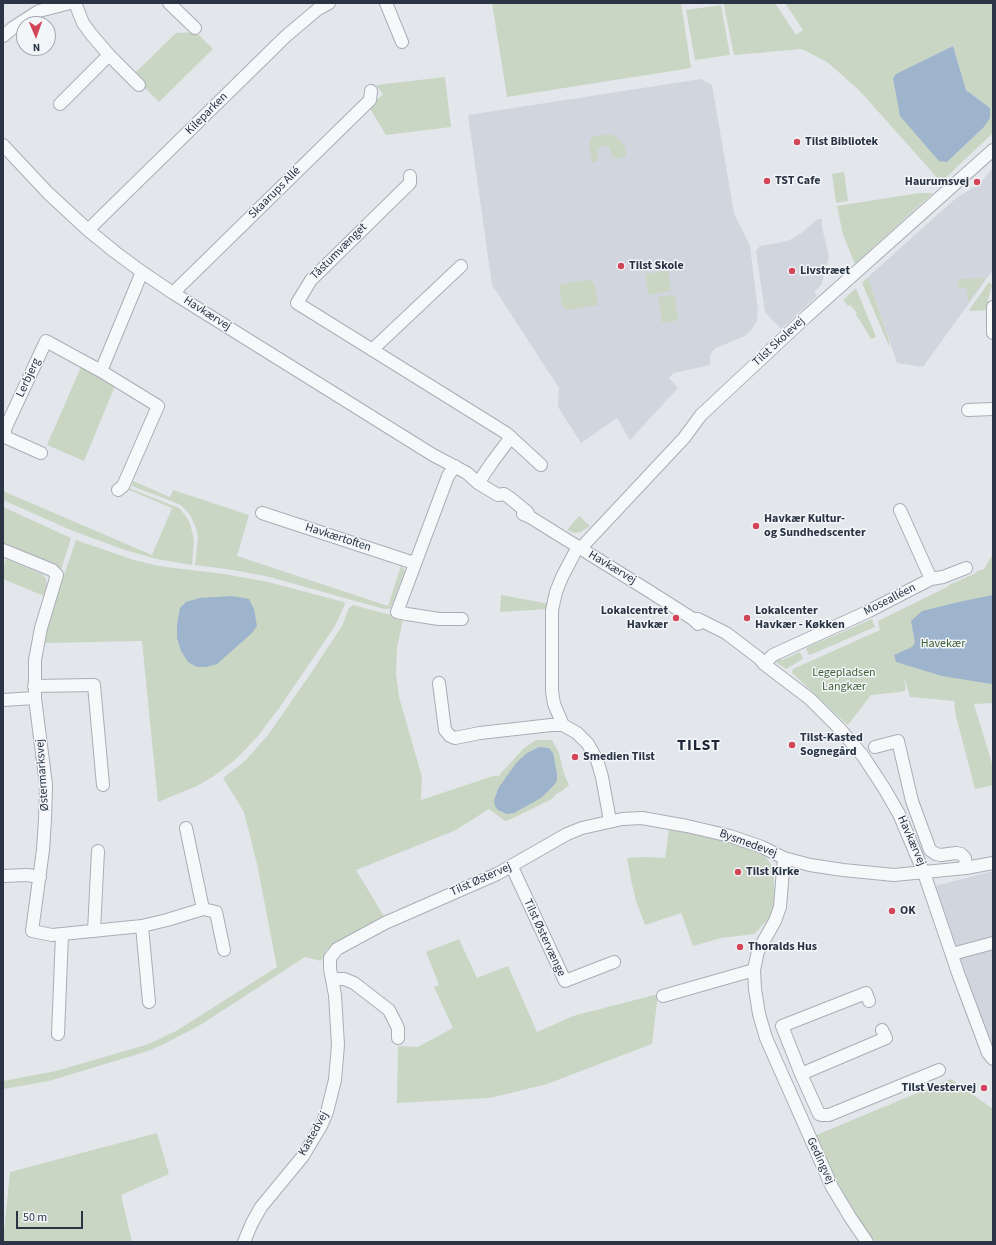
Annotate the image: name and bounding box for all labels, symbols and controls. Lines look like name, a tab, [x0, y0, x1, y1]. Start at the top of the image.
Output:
north arrow	[16, 16, 56, 56]
text: N	[32, 40, 40, 55]
street label: Kileparken	[183, 90, 231, 138]
place label: Tilst Bibliotek	[805, 135, 878, 149]
marker: Tilst Bibliotek	[792, 137, 802, 147]
street label: Skaarups Allé	[246, 164, 304, 222]
place label: TST Cafe	[775, 174, 820, 188]
place label: Haurumsvej	[905, 175, 969, 189]
marker: TST Cafe	[762, 176, 772, 186]
marker: Haurumsvej	[972, 177, 982, 187]
street label: Tåstumvænget	[308, 221, 370, 283]
place label: Tilst Skole	[629, 259, 684, 273]
marker: Tilst Skole	[616, 261, 626, 271]
place label: Livstræet	[800, 264, 850, 278]
marker: Livstræet	[787, 266, 797, 276]
street label: Havkærvej	[180, 294, 234, 334]
street label: Tilst Skolevej	[750, 314, 808, 370]
street label: Lerbjerg	[14, 356, 44, 400]
place label: Havkær Kultur- og Sundhedscenter	[764, 512, 866, 540]
street label: Havkærtoften	[303, 521, 373, 555]
marker: Havkær Kultur- og Sundhedscenter	[751, 521, 761, 531]
street label: Havkærvej	[585, 548, 639, 588]
street label: Mosealléen	[861, 581, 919, 619]
place label: Lokalcentret Havkær	[601, 604, 668, 632]
place label: Lokalcenter Havkær - Køkken	[755, 604, 845, 632]
marker: Lokalcentret Havkær	[671, 613, 681, 623]
marker: Lokalcenter Havkær - Køkken	[742, 613, 752, 623]
park label: Havekær	[921, 637, 965, 651]
park label: Legepladsen Langkær	[812, 666, 876, 694]
place label: Tilst-Kasted Sognegård	[800, 731, 863, 759]
district label: TILST	[677, 736, 721, 756]
street label: Østermarksvej	[33, 738, 53, 812]
marker: Tilst-Kasted Sognegård	[787, 740, 797, 750]
place label: Smedien Tilst	[583, 750, 655, 764]
marker: Smedien Tilst	[570, 752, 580, 762]
street label: Havkærvej	[894, 814, 928, 868]
street label: Bysmedevej	[717, 827, 779, 861]
street label: Tilst Østervej	[448, 860, 514, 900]
place label: Tilst Kirke	[746, 865, 799, 879]
marker: Tilst Kirke	[733, 867, 743, 877]
street label: Tilst Østervænge	[520, 897, 568, 979]
place label: OK	[900, 904, 916, 918]
marker: OK	[887, 906, 897, 916]
place label: Thoralds Hus	[748, 940, 817, 954]
marker: Thoralds Hus	[735, 942, 745, 952]
place label: Tilst Vestervej	[902, 1081, 976, 1095]
marker: Tilst Vestervej	[979, 1083, 989, 1093]
street label: Kastedvej	[296, 1109, 332, 1159]
street label: Gedingvej	[803, 1135, 837, 1187]
scale bar	[18, 1203, 85, 1229]
text: 50 m	[23, 1209, 47, 1226]

